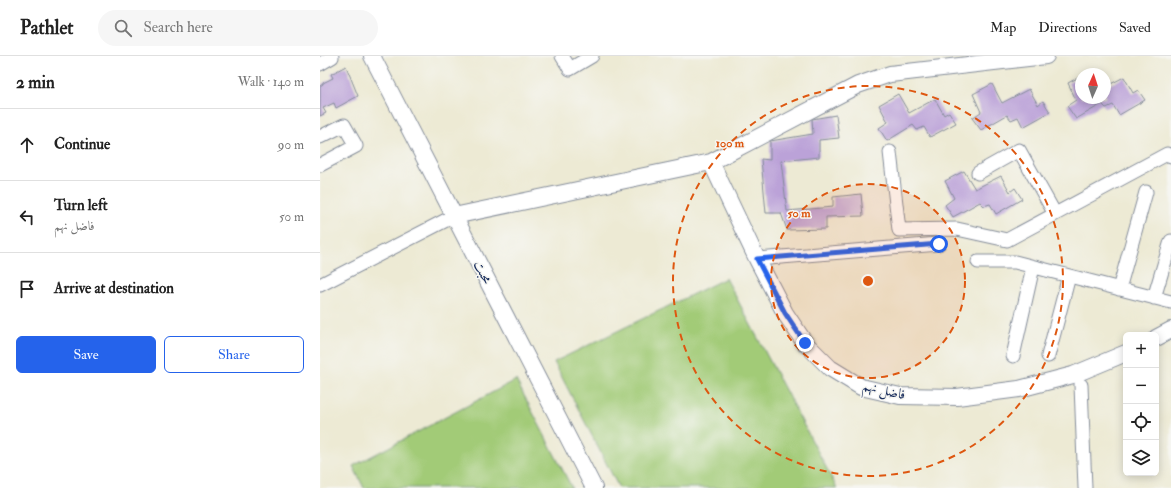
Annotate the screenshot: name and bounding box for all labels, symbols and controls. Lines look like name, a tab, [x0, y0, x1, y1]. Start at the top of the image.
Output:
search box	[98, 10, 378, 46]
text: Pathlet	[20, 16, 74, 40]
icon: search	[112, 17, 134, 39]
text: Search here	[144, 18, 213, 37]
text: Map	[990, 19, 1016, 36]
text: Directions	[1038, 19, 1097, 36]
text: Saved	[1119, 19, 1151, 36]
north arrow	[1075, 68, 1111, 104]
text: 2 min	[16, 72, 55, 93]
text: Walk · 140 m	[238, 74, 304, 90]
icon: ahead	[16, 134, 38, 156]
text: Continue	[54, 135, 110, 154]
text: 100 m	[716, 136, 745, 151]
text: 90 m	[278, 137, 304, 153]
text: Turn left	[54, 196, 108, 215]
icon: left	[16, 206, 38, 228]
text: 50 m	[787, 206, 811, 221]
text: 50 m	[279, 209, 304, 225]
text: فاضل نهم	[54, 218, 95, 234]
route start	[930, 235, 948, 253]
street label: محبت	[470, 257, 496, 287]
centre of rings	[861, 274, 875, 288]
icon: arrive	[16, 278, 38, 300]
text: Arrive at destination	[54, 279, 174, 298]
map controls	[1123, 332, 1159, 476]
button: +	[1123, 332, 1159, 368]
route end	[796, 334, 814, 352]
button: Save	[16, 336, 156, 373]
button: Share	[164, 336, 304, 373]
button: −	[1123, 368, 1159, 404]
street label: فاضل نهم	[860, 377, 907, 408]
button: locate	[1123, 404, 1159, 440]
button: layers	[1123, 440, 1159, 476]

